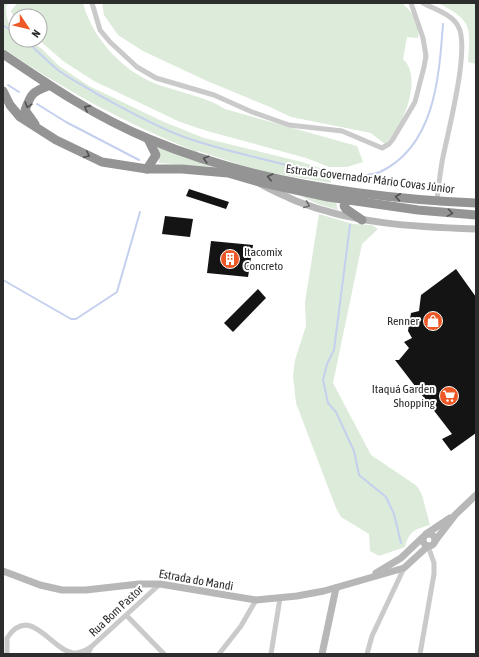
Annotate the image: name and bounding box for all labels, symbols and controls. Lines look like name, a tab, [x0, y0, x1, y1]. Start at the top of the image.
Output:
north arrow	[8, 8, 48, 48]
text: N	[29, 28, 43, 40]
one-way arrow	[24, 101, 33, 108]
one-way arrow	[84, 106, 91, 113]
one-way arrow	[83, 150, 90, 158]
one-way arrow	[203, 155, 210, 164]
street label: Estrada Governador Mário Covas Júnior	[285, 162, 456, 196]
one-way arrow	[266, 173, 273, 181]
one-way arrow	[395, 192, 401, 201]
one-way arrow	[302, 200, 310, 208]
one-way arrow	[447, 208, 453, 217]
place label: Itacomix Concreto	[244, 245, 284, 273]
building icon: Itacomix Concreto	[219, 248, 241, 270]
shop icon: Renner	[422, 310, 444, 332]
place label: Renner	[387, 314, 419, 328]
place label: Itaquá Garden Shopping	[372, 382, 436, 410]
supermarket icon: Itaquá Garden Shopping	[438, 385, 460, 407]
street label: Estrada do Mandi	[158, 567, 234, 593]
street label: Rua Bom Pastor	[86, 582, 146, 640]

